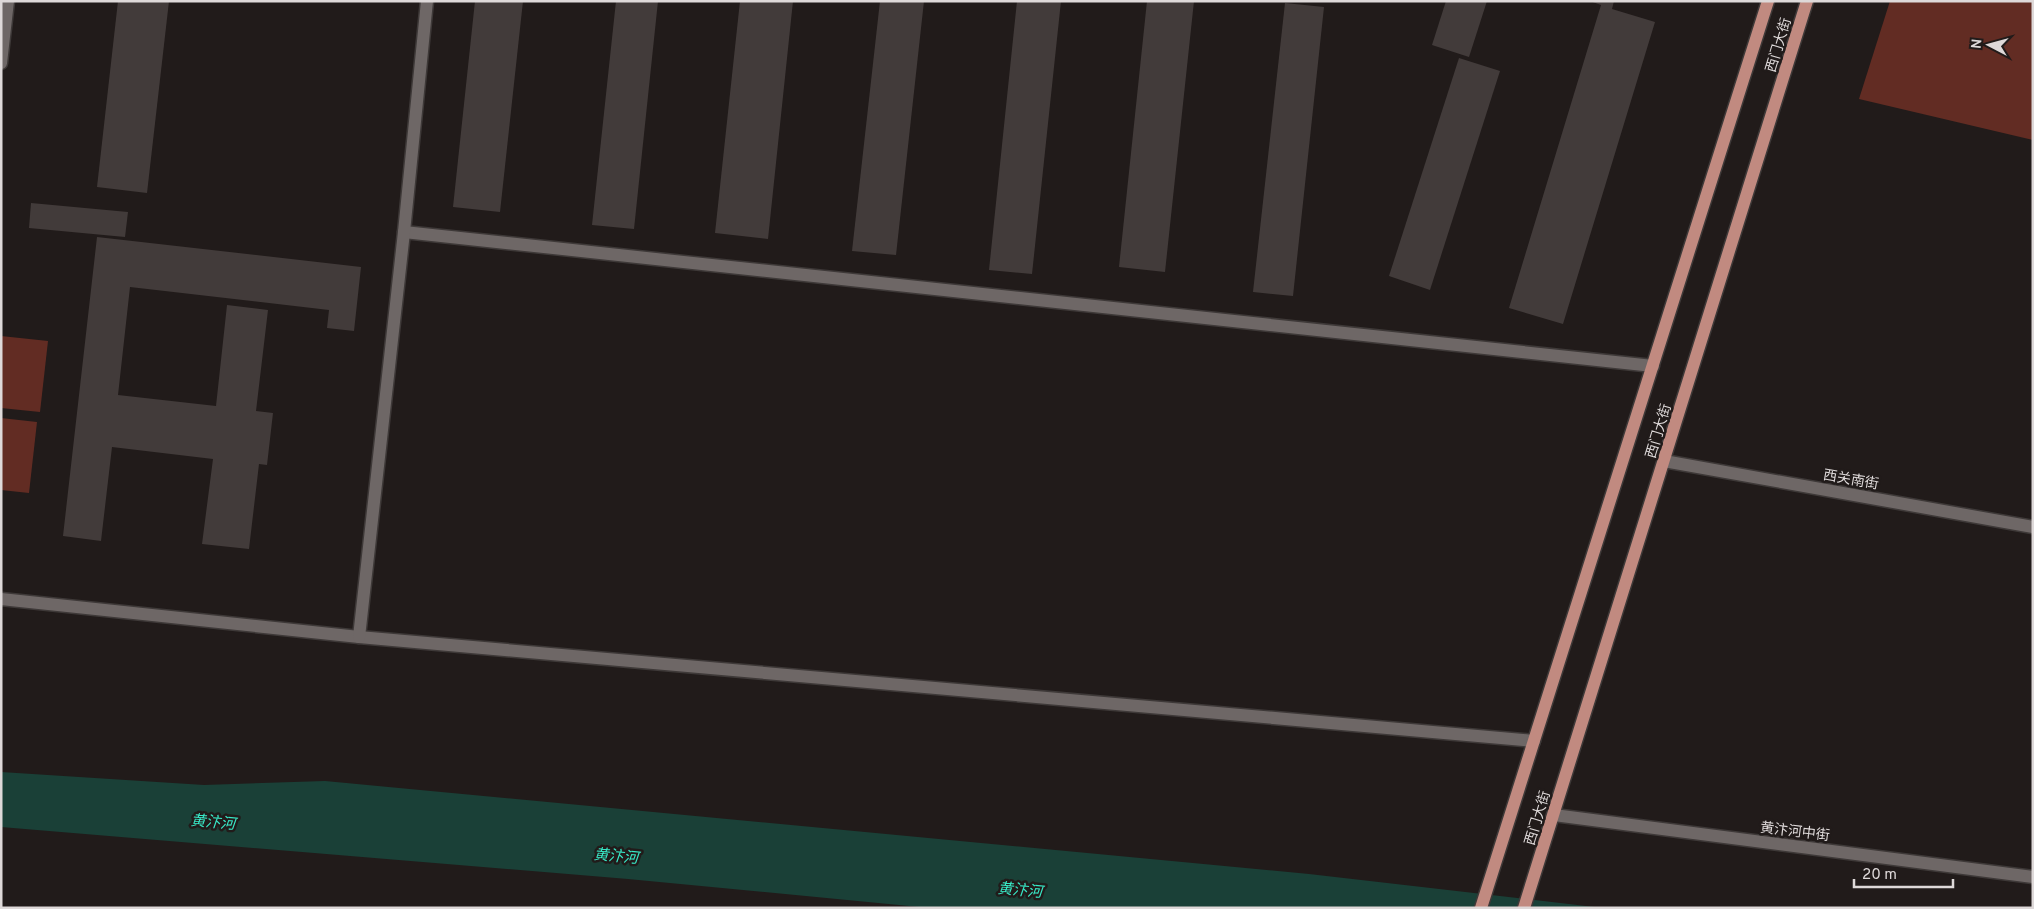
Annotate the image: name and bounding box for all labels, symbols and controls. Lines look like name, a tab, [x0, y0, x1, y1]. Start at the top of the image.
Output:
street label: 西门大街	[1763, 16, 1796, 75]
north arrow	[1964, 20, 2014, 70]
text: N	[1969, 38, 1987, 50]
street label: 西门大街	[1643, 402, 1676, 461]
street label: 西关南街	[1822, 467, 1880, 494]
street label: 西门大街	[1522, 789, 1555, 848]
water label: 黄汴河	[190, 812, 239, 835]
street label: 黄汴河中街	[1759, 820, 1831, 845]
water label: 黄汴河	[593, 846, 642, 869]
scale bar	[1854, 856, 1953, 888]
text: 20 m	[1862, 866, 1897, 885]
water label: 黄汴河	[997, 880, 1046, 903]

